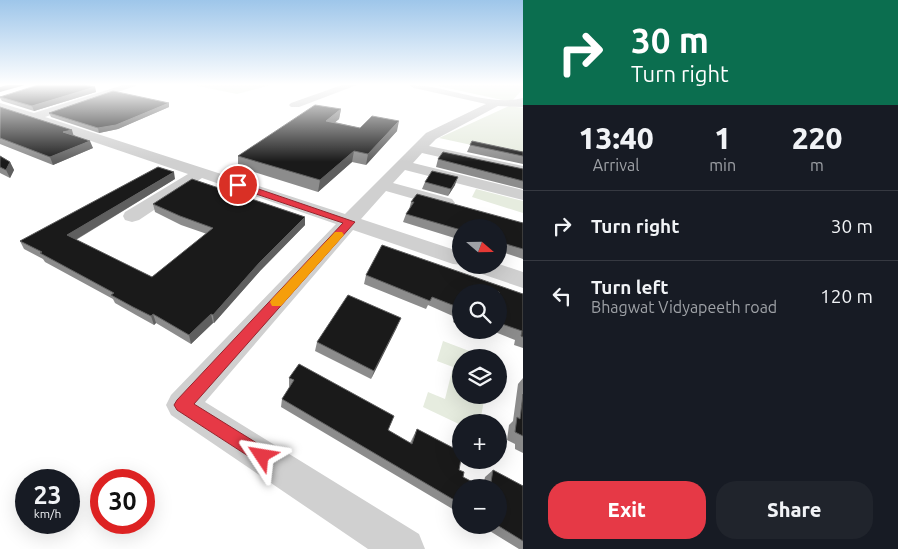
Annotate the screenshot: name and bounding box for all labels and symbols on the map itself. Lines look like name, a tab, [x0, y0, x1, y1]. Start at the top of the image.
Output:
pin	[217, 164, 259, 206]
north arrow	[452, 219, 508, 274]
position arrow	[235, 429, 287, 481]
speed limit sign: 30	[90, 469, 155, 534]

